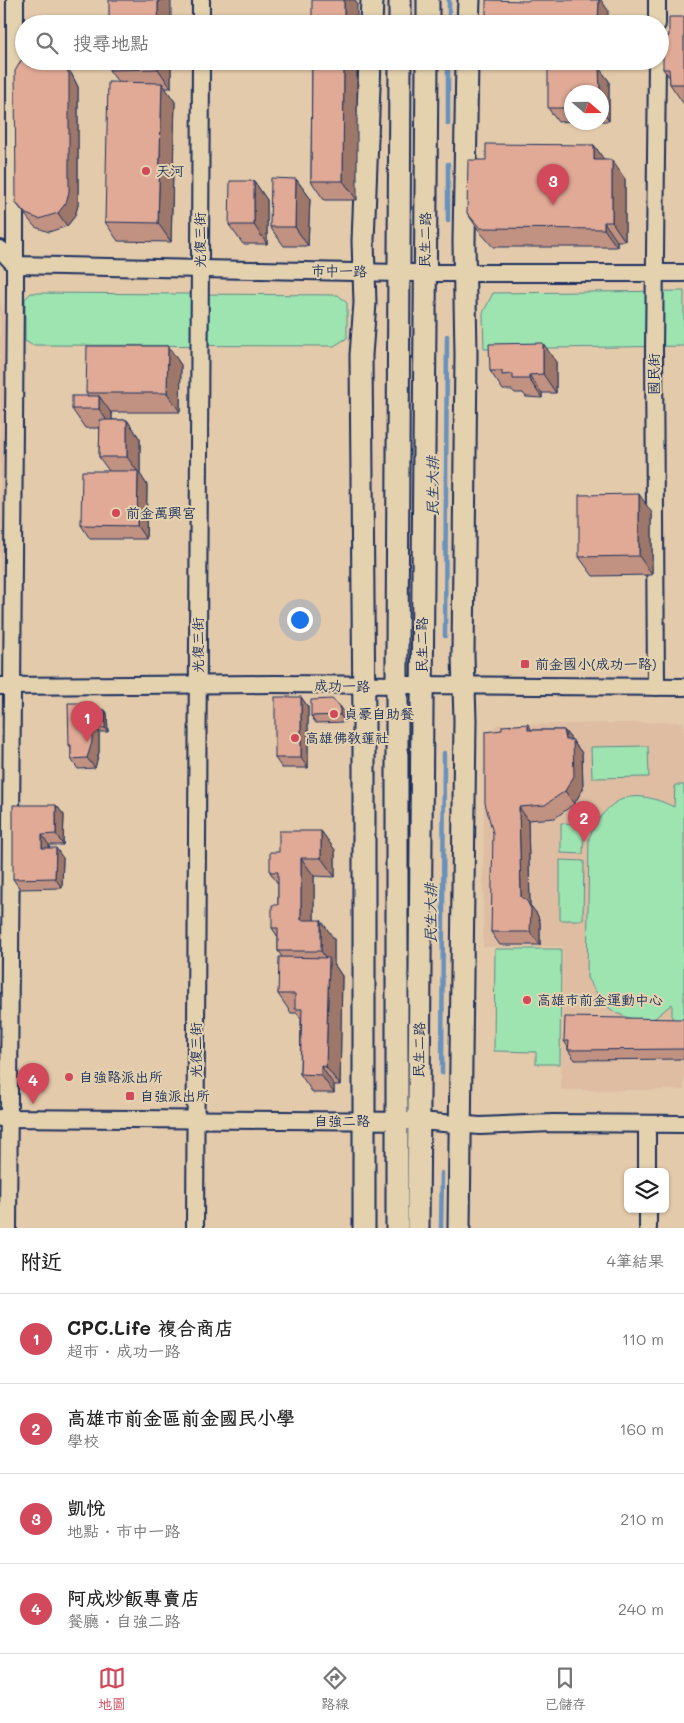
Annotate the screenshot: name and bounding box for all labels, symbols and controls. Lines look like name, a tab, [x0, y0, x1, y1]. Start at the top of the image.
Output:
search box	[15, 15, 669, 70]
icon: search	[33, 29, 61, 57]
text: 搜尋地點	[73, 30, 149, 55]
north arrow	[564, 85, 609, 130]
place label: 天河	[156, 161, 184, 180]
pin: 3	[537, 164, 569, 205]
marker: 天河	[140, 165, 152, 177]
street label: 光復三街	[190, 212, 209, 268]
street label: 民生二路	[415, 212, 434, 268]
street label: 市中一路	[311, 261, 367, 280]
street label: 國民街	[644, 353, 663, 395]
water label: 民生大排	[422, 454, 442, 516]
place label: 前金萬興宮	[126, 503, 196, 522]
marker: 前金萬興宮	[110, 507, 122, 519]
your location	[287, 607, 313, 633]
street label: 光復三街	[188, 617, 207, 673]
street label: 民生二路	[412, 617, 431, 673]
place label: 前金國小(成功一路)	[535, 654, 657, 673]
marker: 前金國小(成功一路)	[519, 658, 531, 670]
street label: 成功一路	[314, 676, 370, 695]
pin: 1	[71, 701, 103, 742]
place label: 貞豪自助餐	[344, 704, 414, 723]
marker: 貞豪自助餐	[328, 708, 340, 720]
place label: 高雄佛教蓮社	[305, 728, 389, 747]
marker: 高雄佛教蓮社	[289, 732, 301, 744]
pin: 2	[568, 801, 600, 842]
water label: 民生大排	[420, 881, 440, 943]
place label: 高雄市前金運動中心	[537, 990, 663, 1009]
marker: 高雄市前金運動中心	[521, 994, 533, 1006]
street label: 光復三街	[186, 1022, 205, 1078]
street label: 民生二路	[409, 1022, 428, 1078]
pin: 4	[17, 1063, 49, 1104]
place label: 自強路派出所	[79, 1067, 163, 1086]
marker: 自強路派出所	[63, 1071, 75, 1083]
place label: 自強派出所	[140, 1086, 210, 1105]
marker: 自強派出所	[124, 1090, 136, 1102]
street label: 自強二路	[314, 1111, 370, 1130]
map controls	[624, 1168, 669, 1213]
button: layers	[624, 1168, 669, 1213]
text: 附近	[20, 1247, 62, 1274]
text: 4筆結果	[607, 1250, 664, 1271]
text: CPC.Life 複合商店	[67, 1315, 234, 1340]
text: 1	[32, 1328, 40, 1349]
text: 110 m	[622, 1328, 664, 1349]
text: 超市 · 成功一路	[67, 1340, 180, 1361]
text: 高雄市前金區前金國民小學	[67, 1405, 295, 1430]
text: 2	[32, 1418, 40, 1439]
text: 160 m	[619, 1418, 664, 1439]
text: 學校	[67, 1430, 99, 1451]
text: 凱悅	[67, 1495, 105, 1520]
text: 3	[31, 1508, 41, 1529]
text: 210 m	[620, 1508, 664, 1529]
text: 地點 · 市中一路	[67, 1520, 180, 1541]
text: 阿成炒飯專賣店	[67, 1585, 200, 1610]
text: 4	[31, 1598, 41, 1619]
text: 240 m	[618, 1598, 664, 1619]
text: 餐廳 · 自強二路	[67, 1610, 180, 1631]
tab: 地圖	[98, 1664, 126, 1713]
tab: 路線	[321, 1664, 349, 1713]
tab: 已儲存	[544, 1664, 586, 1713]

